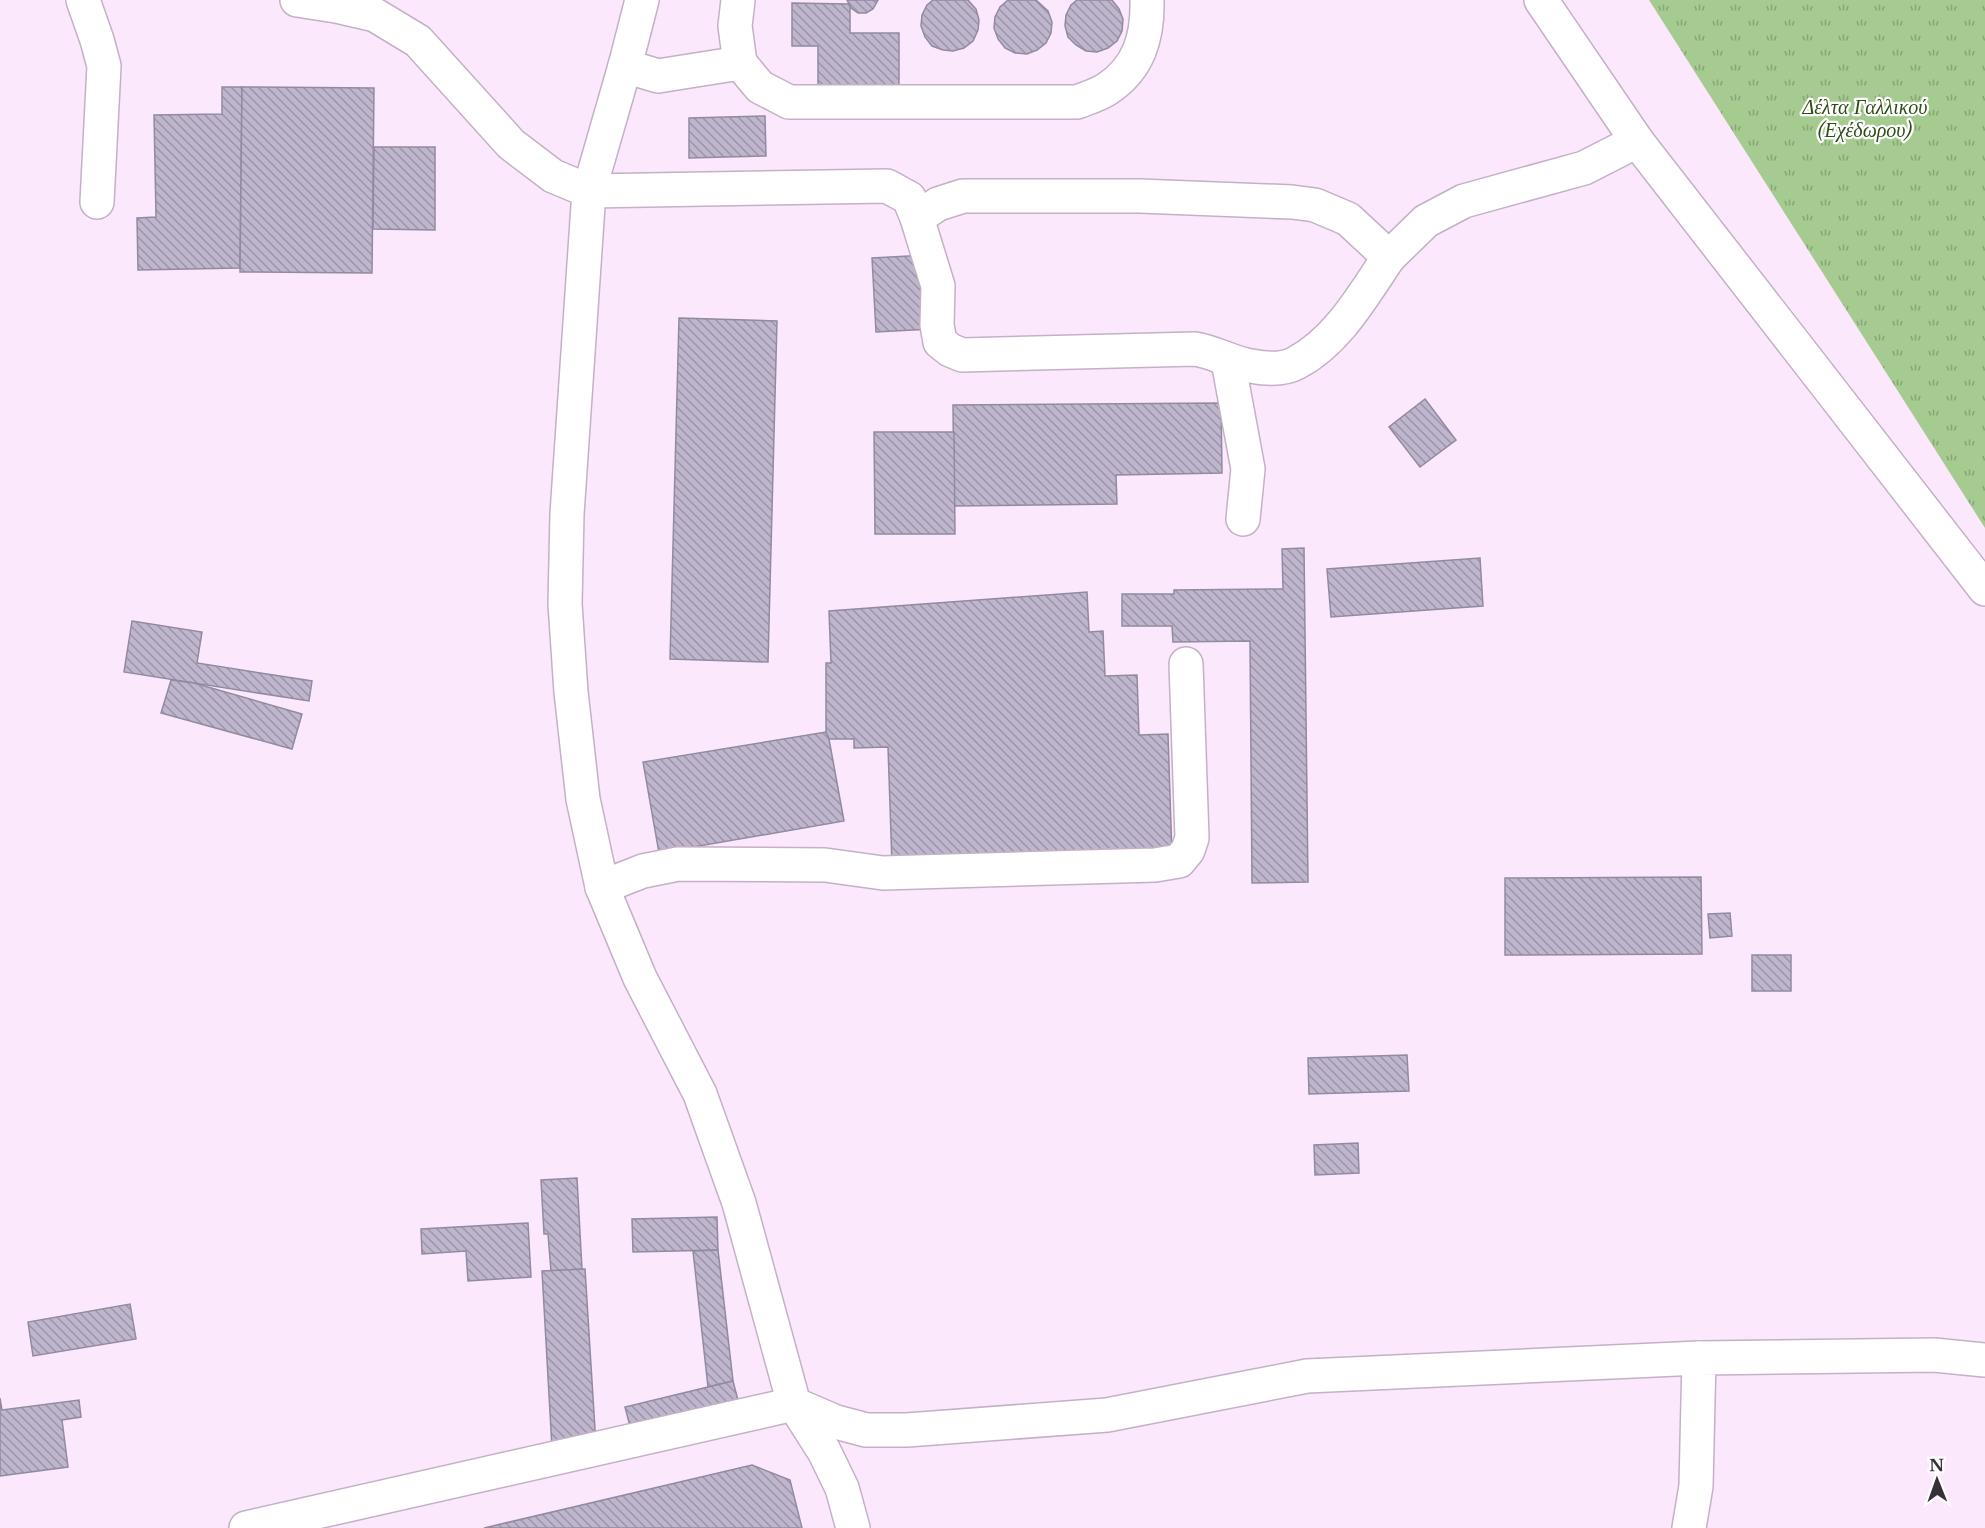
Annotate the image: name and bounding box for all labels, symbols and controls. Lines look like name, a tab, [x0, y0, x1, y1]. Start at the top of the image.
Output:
park label: Δέλτα Γαλλικού (Εχέδωρου)	[1802, 95, 1927, 142]
north arrow	[1907, 1450, 1967, 1510]
text: N	[1929, 1455, 1944, 1475]

